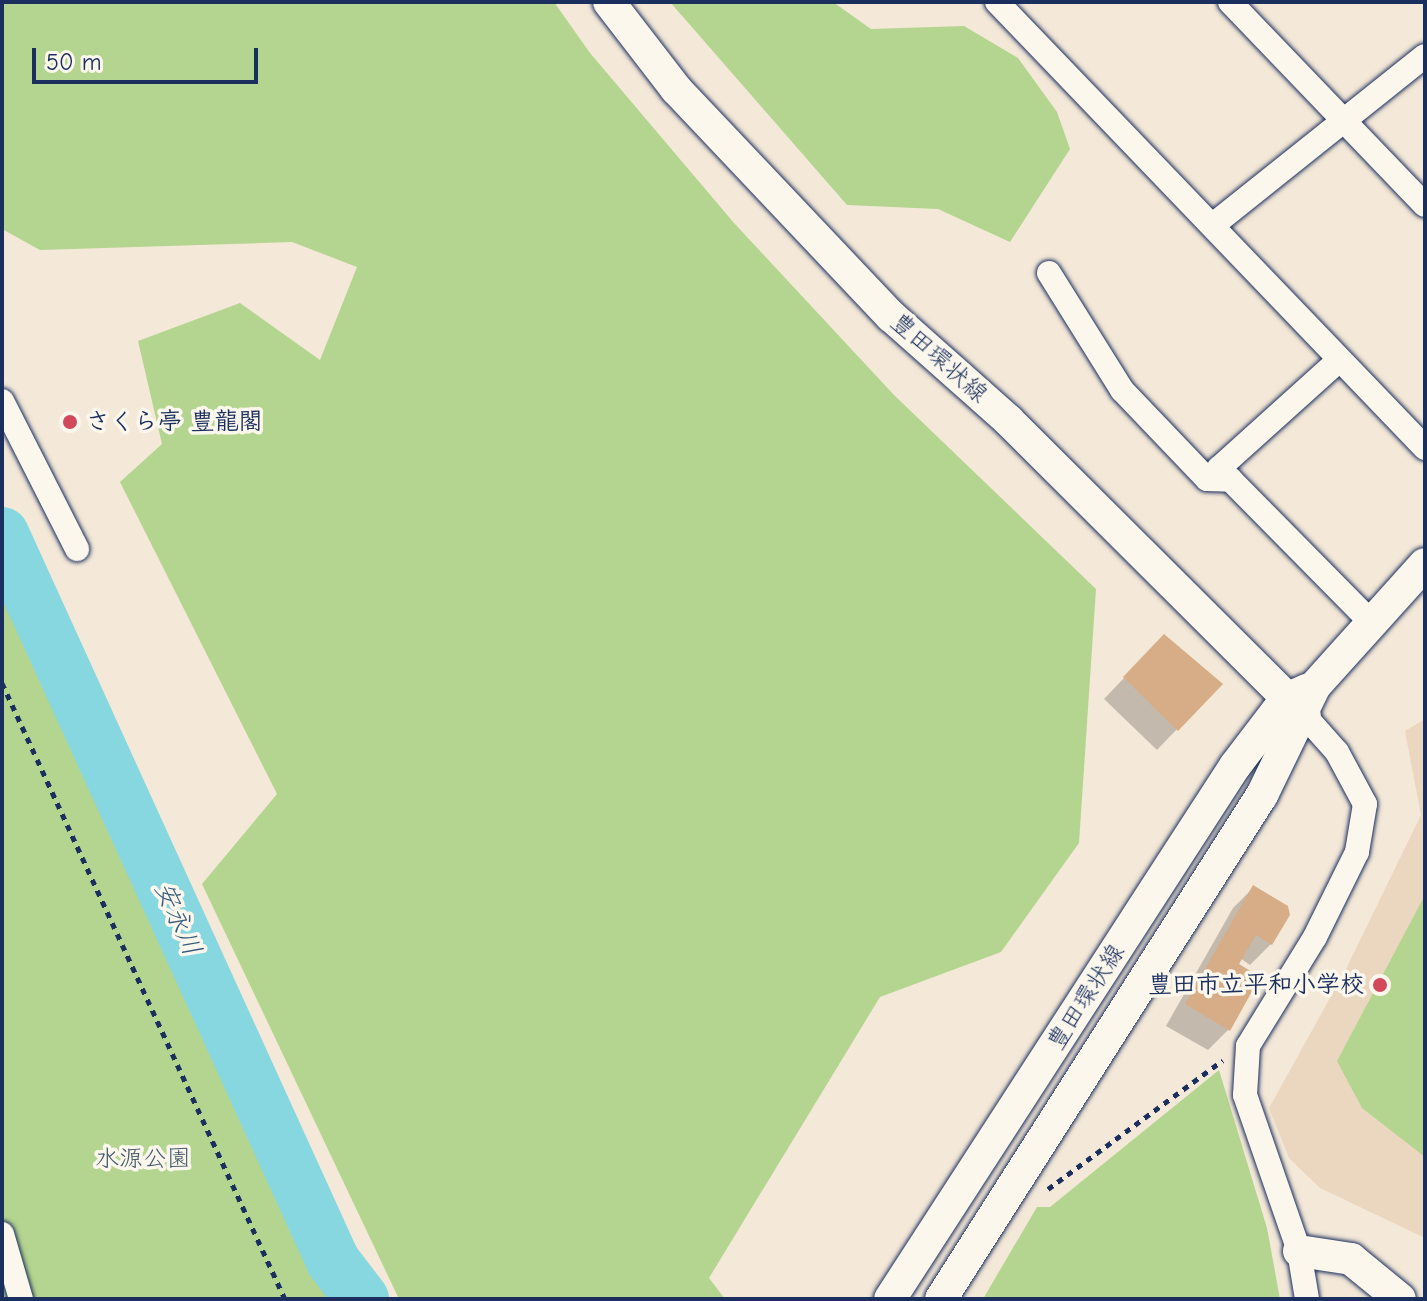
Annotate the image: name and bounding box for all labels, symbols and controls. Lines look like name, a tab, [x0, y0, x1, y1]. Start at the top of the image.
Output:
scale bar	[36, 32, 262, 82]
text: 50 m	[46, 48, 102, 76]
street label: 豊田環状線	[885, 307, 993, 409]
place label: さくら亭 豊龍閣	[86, 408, 263, 436]
marker: さくら亭 豊龍閣	[61, 413, 79, 431]
water label: 安永川	[147, 877, 207, 961]
street label: 豊田環状線	[1041, 939, 1131, 1055]
place label: 豊田市立平和小学校	[1148, 971, 1364, 999]
marker: 豊田市立平和小学校	[1371, 976, 1389, 994]
park label: 水源公園	[95, 1145, 191, 1173]

